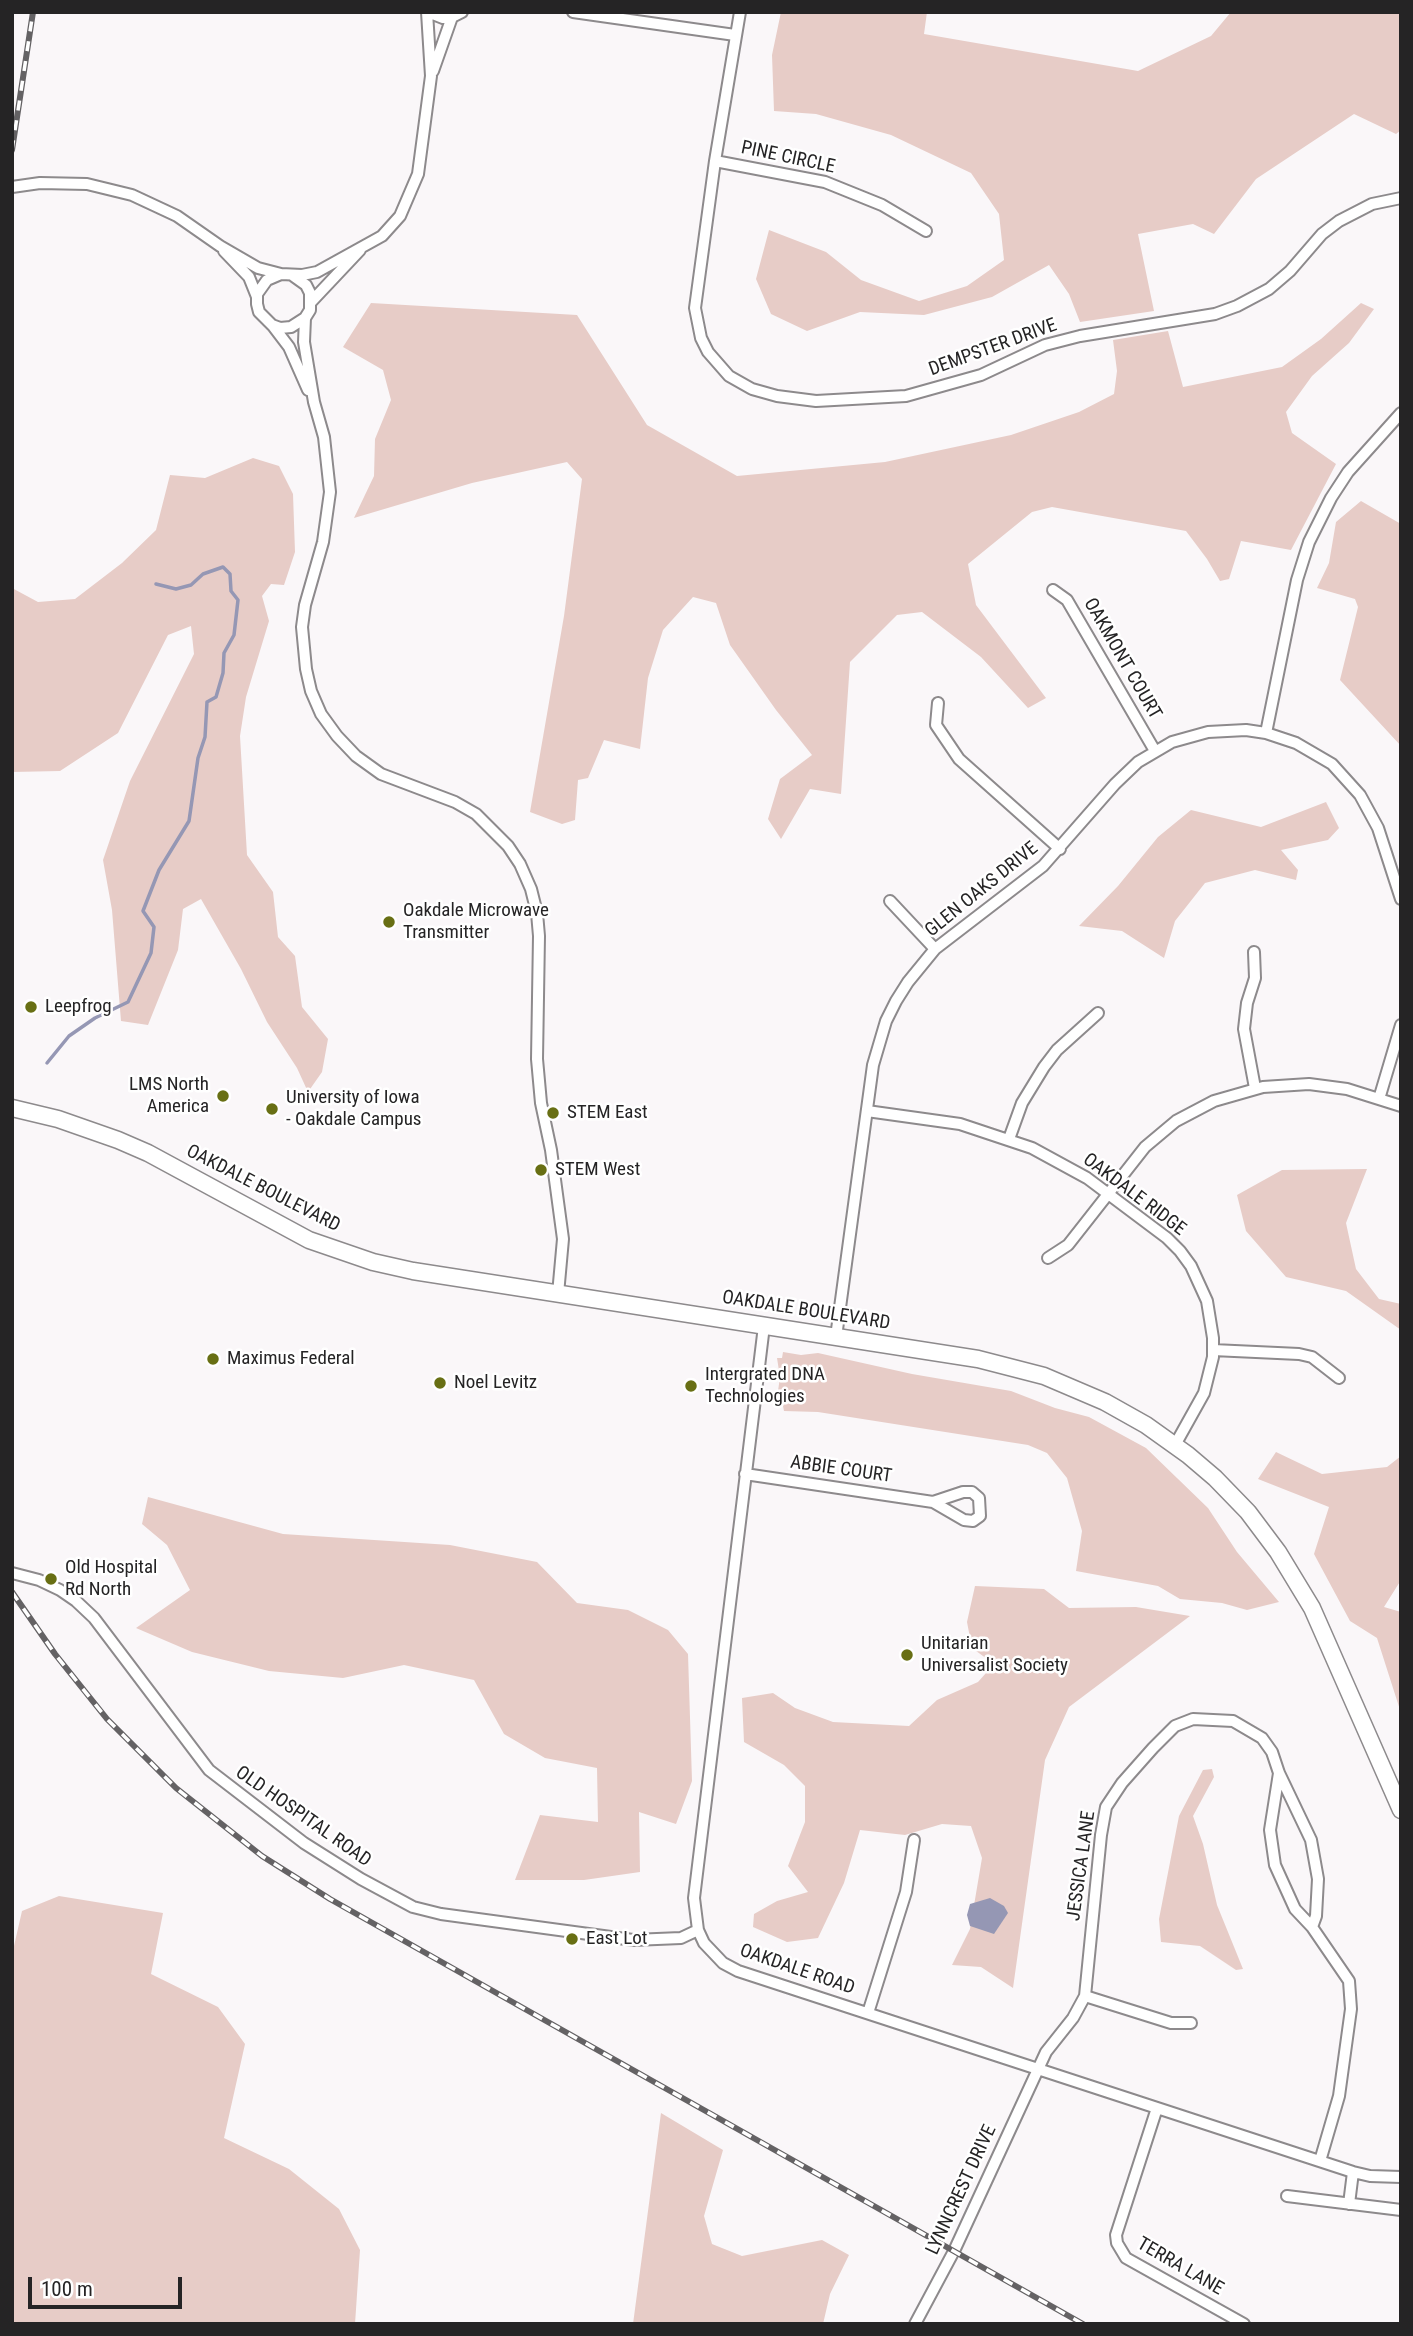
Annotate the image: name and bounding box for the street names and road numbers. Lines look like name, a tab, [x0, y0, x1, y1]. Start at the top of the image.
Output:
street label: PINE CIRCLE	[739, 137, 837, 179]
street label: DEMPSTER DRIVE	[926, 314, 1060, 382]
street label: OAKMONT COURT	[1078, 594, 1166, 724]
street label: GLEN OAKS DRIVE	[921, 838, 1043, 942]
street label: OAKDALE BOULEVARD	[182, 1140, 344, 1238]
street label: OAKDALE RIDGE	[1078, 1149, 1190, 1241]
street label: OAKDALE BOULEVARD	[720, 1286, 892, 1336]
street label: ABBIE COURT	[789, 1452, 893, 1488]
street label: OLD HOSPITAL ROAD	[231, 1762, 375, 1872]
street label: JESSICA LANE	[1063, 1810, 1101, 1922]
street label: OAKDALE ROAD	[737, 1940, 857, 2000]
street label: LYNNCREST DRIVE	[922, 2122, 1002, 2258]
street label: TERRA LANE	[1133, 2233, 1227, 2301]

